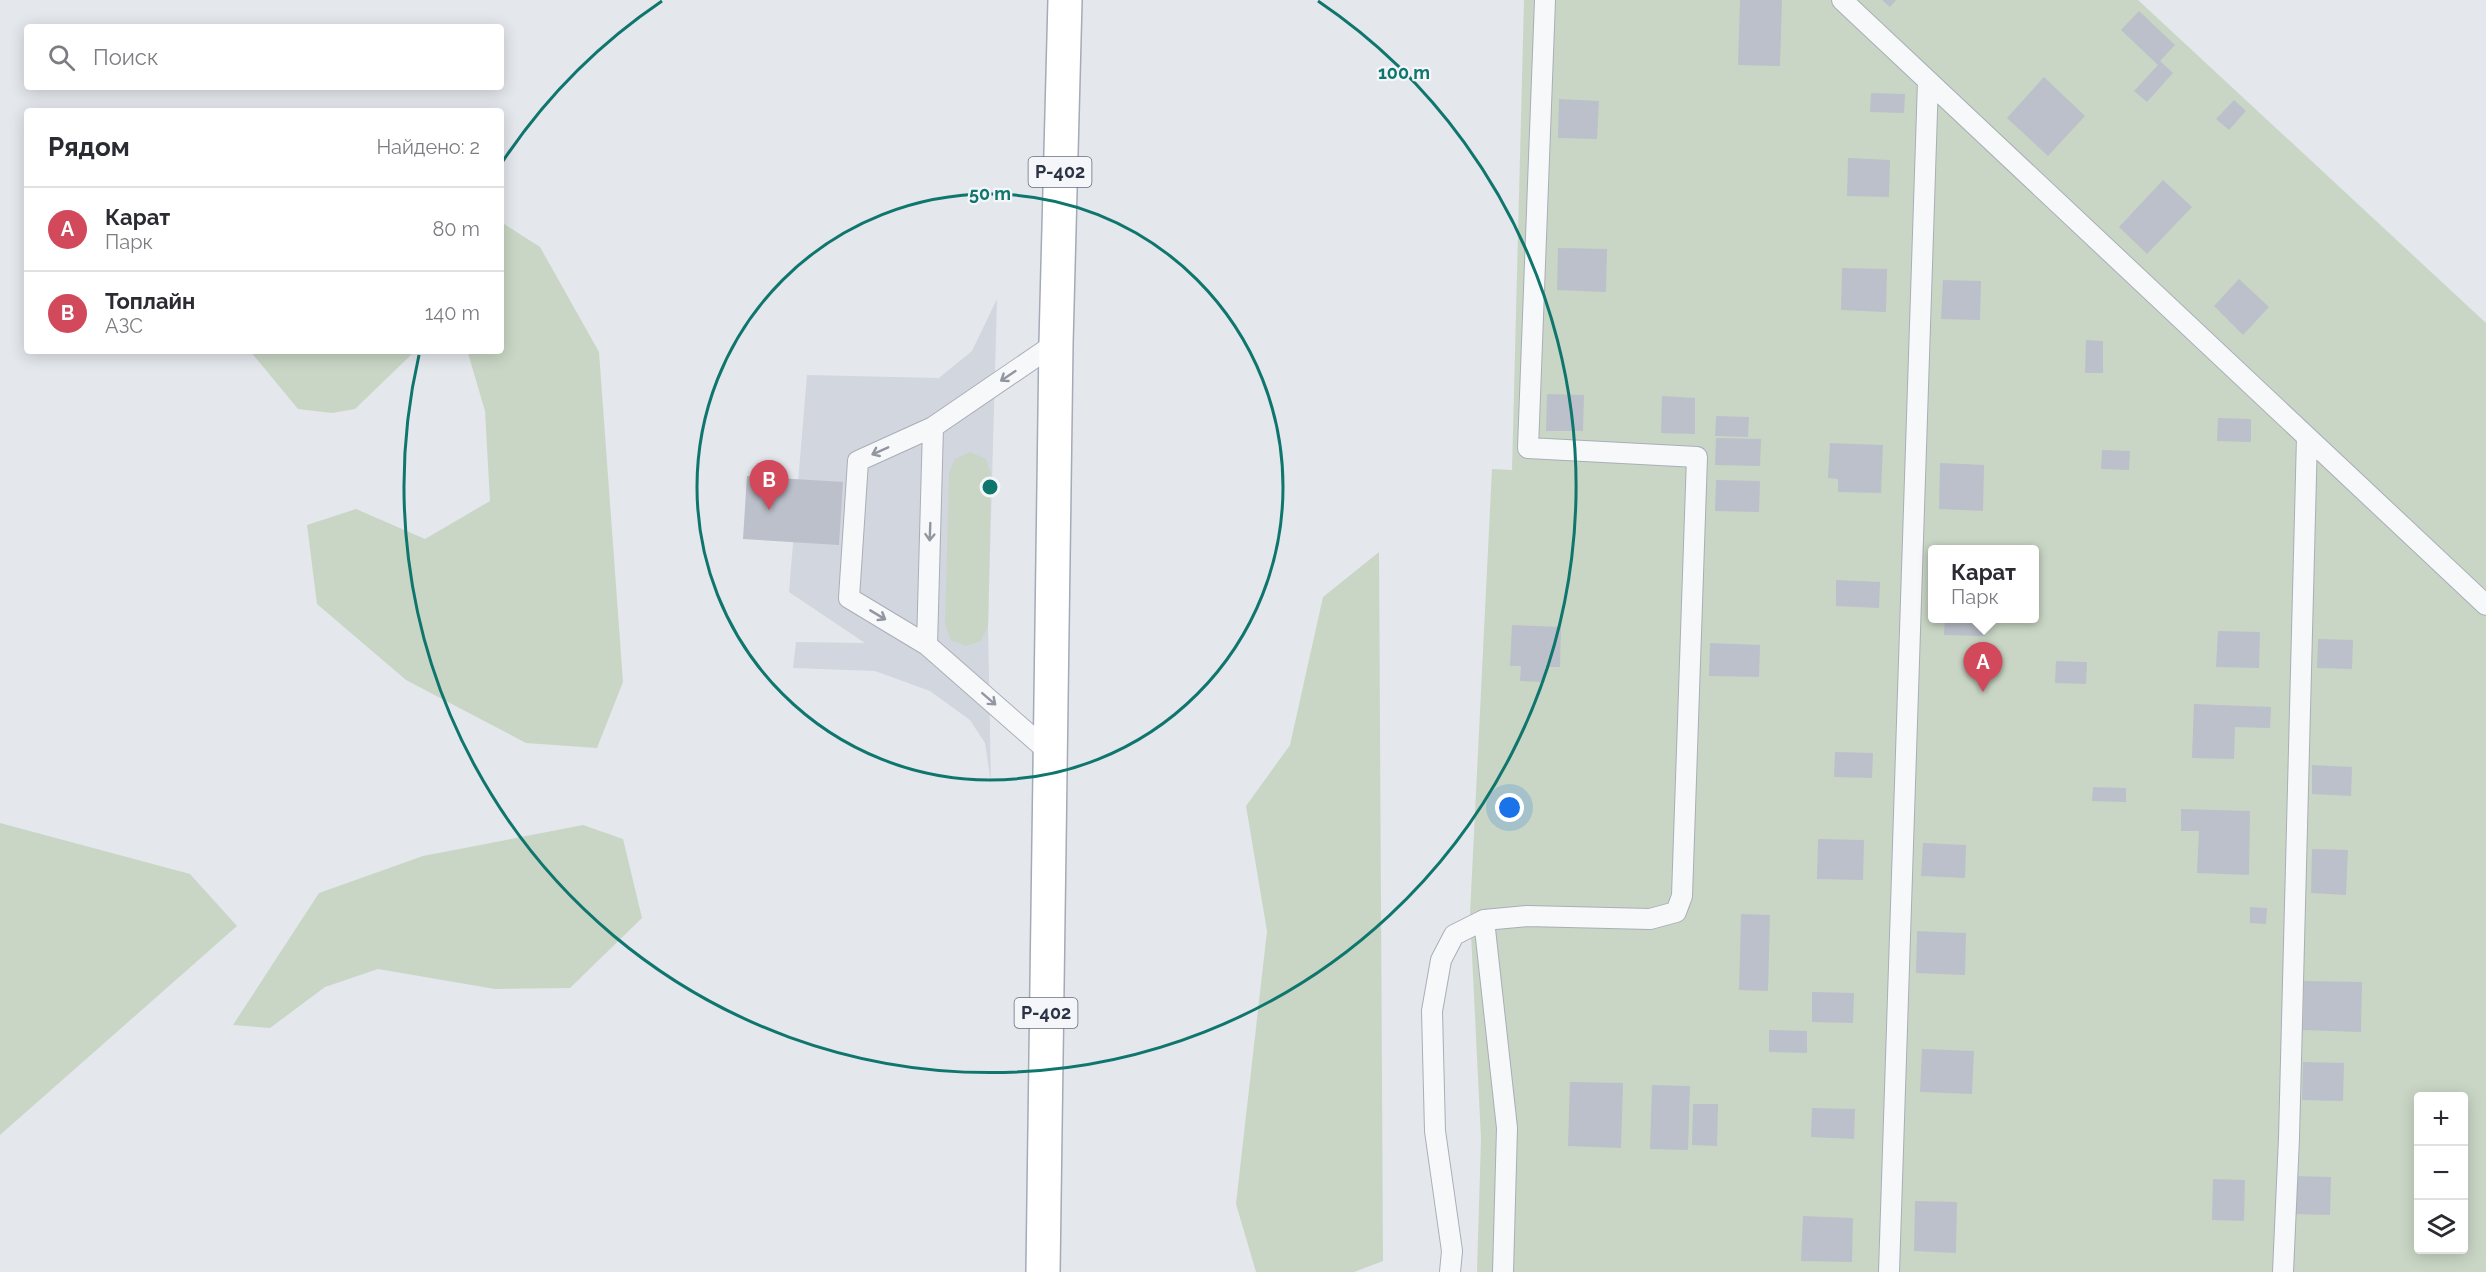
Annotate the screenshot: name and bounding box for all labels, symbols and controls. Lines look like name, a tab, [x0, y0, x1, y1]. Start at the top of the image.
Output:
search box	[24, 24, 504, 90]
icon: search	[45, 41, 78, 74]
text: Поиск	[93, 44, 158, 70]
text: 100 m	[1378, 62, 1430, 83]
text: Рядом	[48, 132, 130, 162]
text: Найдено: 2	[376, 135, 480, 159]
road number: Р-402	[1028, 157, 1092, 187]
text: 50 m	[969, 183, 1011, 204]
text: Карат	[105, 204, 170, 230]
text: A	[61, 217, 74, 241]
text: 80 m	[432, 217, 480, 241]
text: Парк	[105, 230, 153, 254]
text: Топлайн	[105, 288, 195, 314]
text: B	[61, 301, 74, 325]
text: 140 m	[425, 301, 480, 325]
text: АЗС	[105, 314, 143, 338]
one-way arrow	[999, 370, 1016, 383]
one-way arrow	[871, 446, 889, 457]
pin: B	[750, 460, 788, 510]
centre of rings	[980, 477, 1000, 497]
one-way arrow	[924, 522, 936, 542]
popup	[1928, 545, 2039, 623]
text: Карат	[1951, 559, 2016, 585]
text: Парк	[1951, 585, 1999, 609]
one-way arrow	[869, 610, 886, 622]
pin: A	[1964, 642, 2002, 692]
one-way arrow	[981, 692, 996, 706]
your location	[1495, 793, 1524, 822]
road number: Р-402	[1014, 998, 1078, 1028]
map controls	[2414, 1092, 2468, 1254]
button: +	[2414, 1092, 2468, 1146]
button: −	[2414, 1146, 2468, 1200]
button: layers	[2414, 1200, 2468, 1254]

